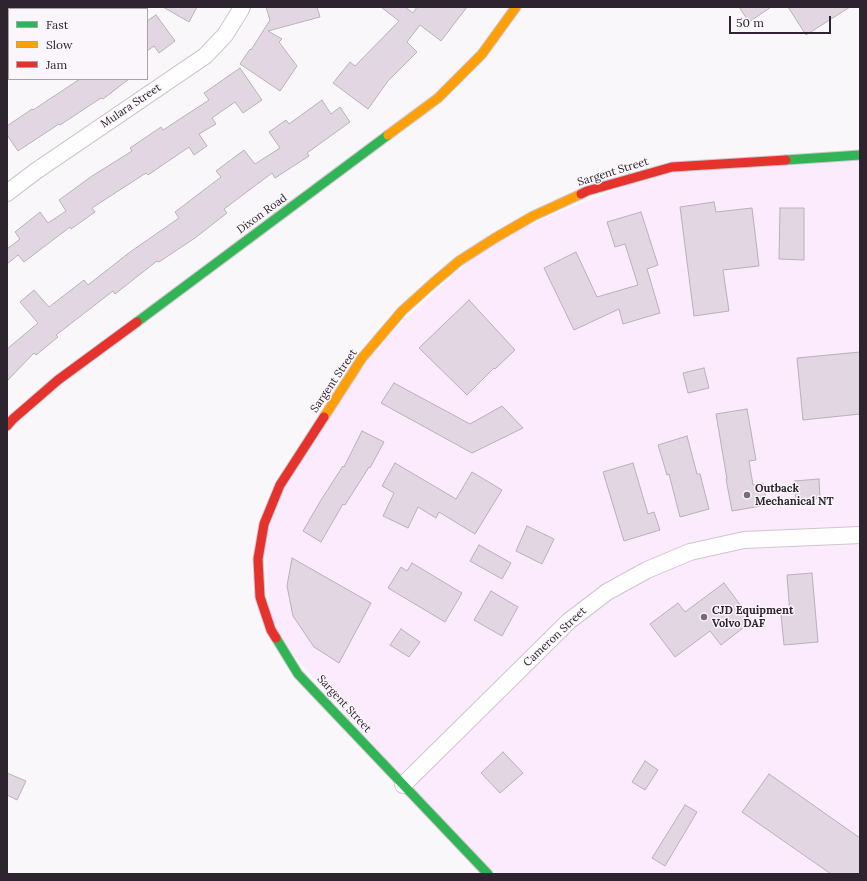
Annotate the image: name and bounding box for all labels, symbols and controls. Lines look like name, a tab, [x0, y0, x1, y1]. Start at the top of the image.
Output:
legend	[8, 8, 148, 80]
scale bar	[731, 8, 833, 34]
text: 50 m	[736, 15, 764, 30]
text: Fast	[46, 17, 69, 32]
text: Slow	[46, 37, 73, 52]
text: Jam	[46, 57, 67, 72]
street label: Mulara Street	[98, 81, 164, 131]
street label: Sargent Street	[576, 155, 650, 189]
street label: Dixon Road	[234, 191, 290, 237]
street label: Sargent Street	[308, 347, 360, 415]
place label: Outback Mechanical NT	[755, 482, 834, 508]
marker: Outback Mechanical NT	[742, 490, 752, 500]
place label: CJD Equipment Volvo DAF	[712, 604, 793, 630]
street label: Cameron Street	[521, 605, 589, 669]
marker: CJD Equipment Volvo DAF	[699, 612, 709, 622]
street label: Sargent Street	[314, 673, 374, 735]

